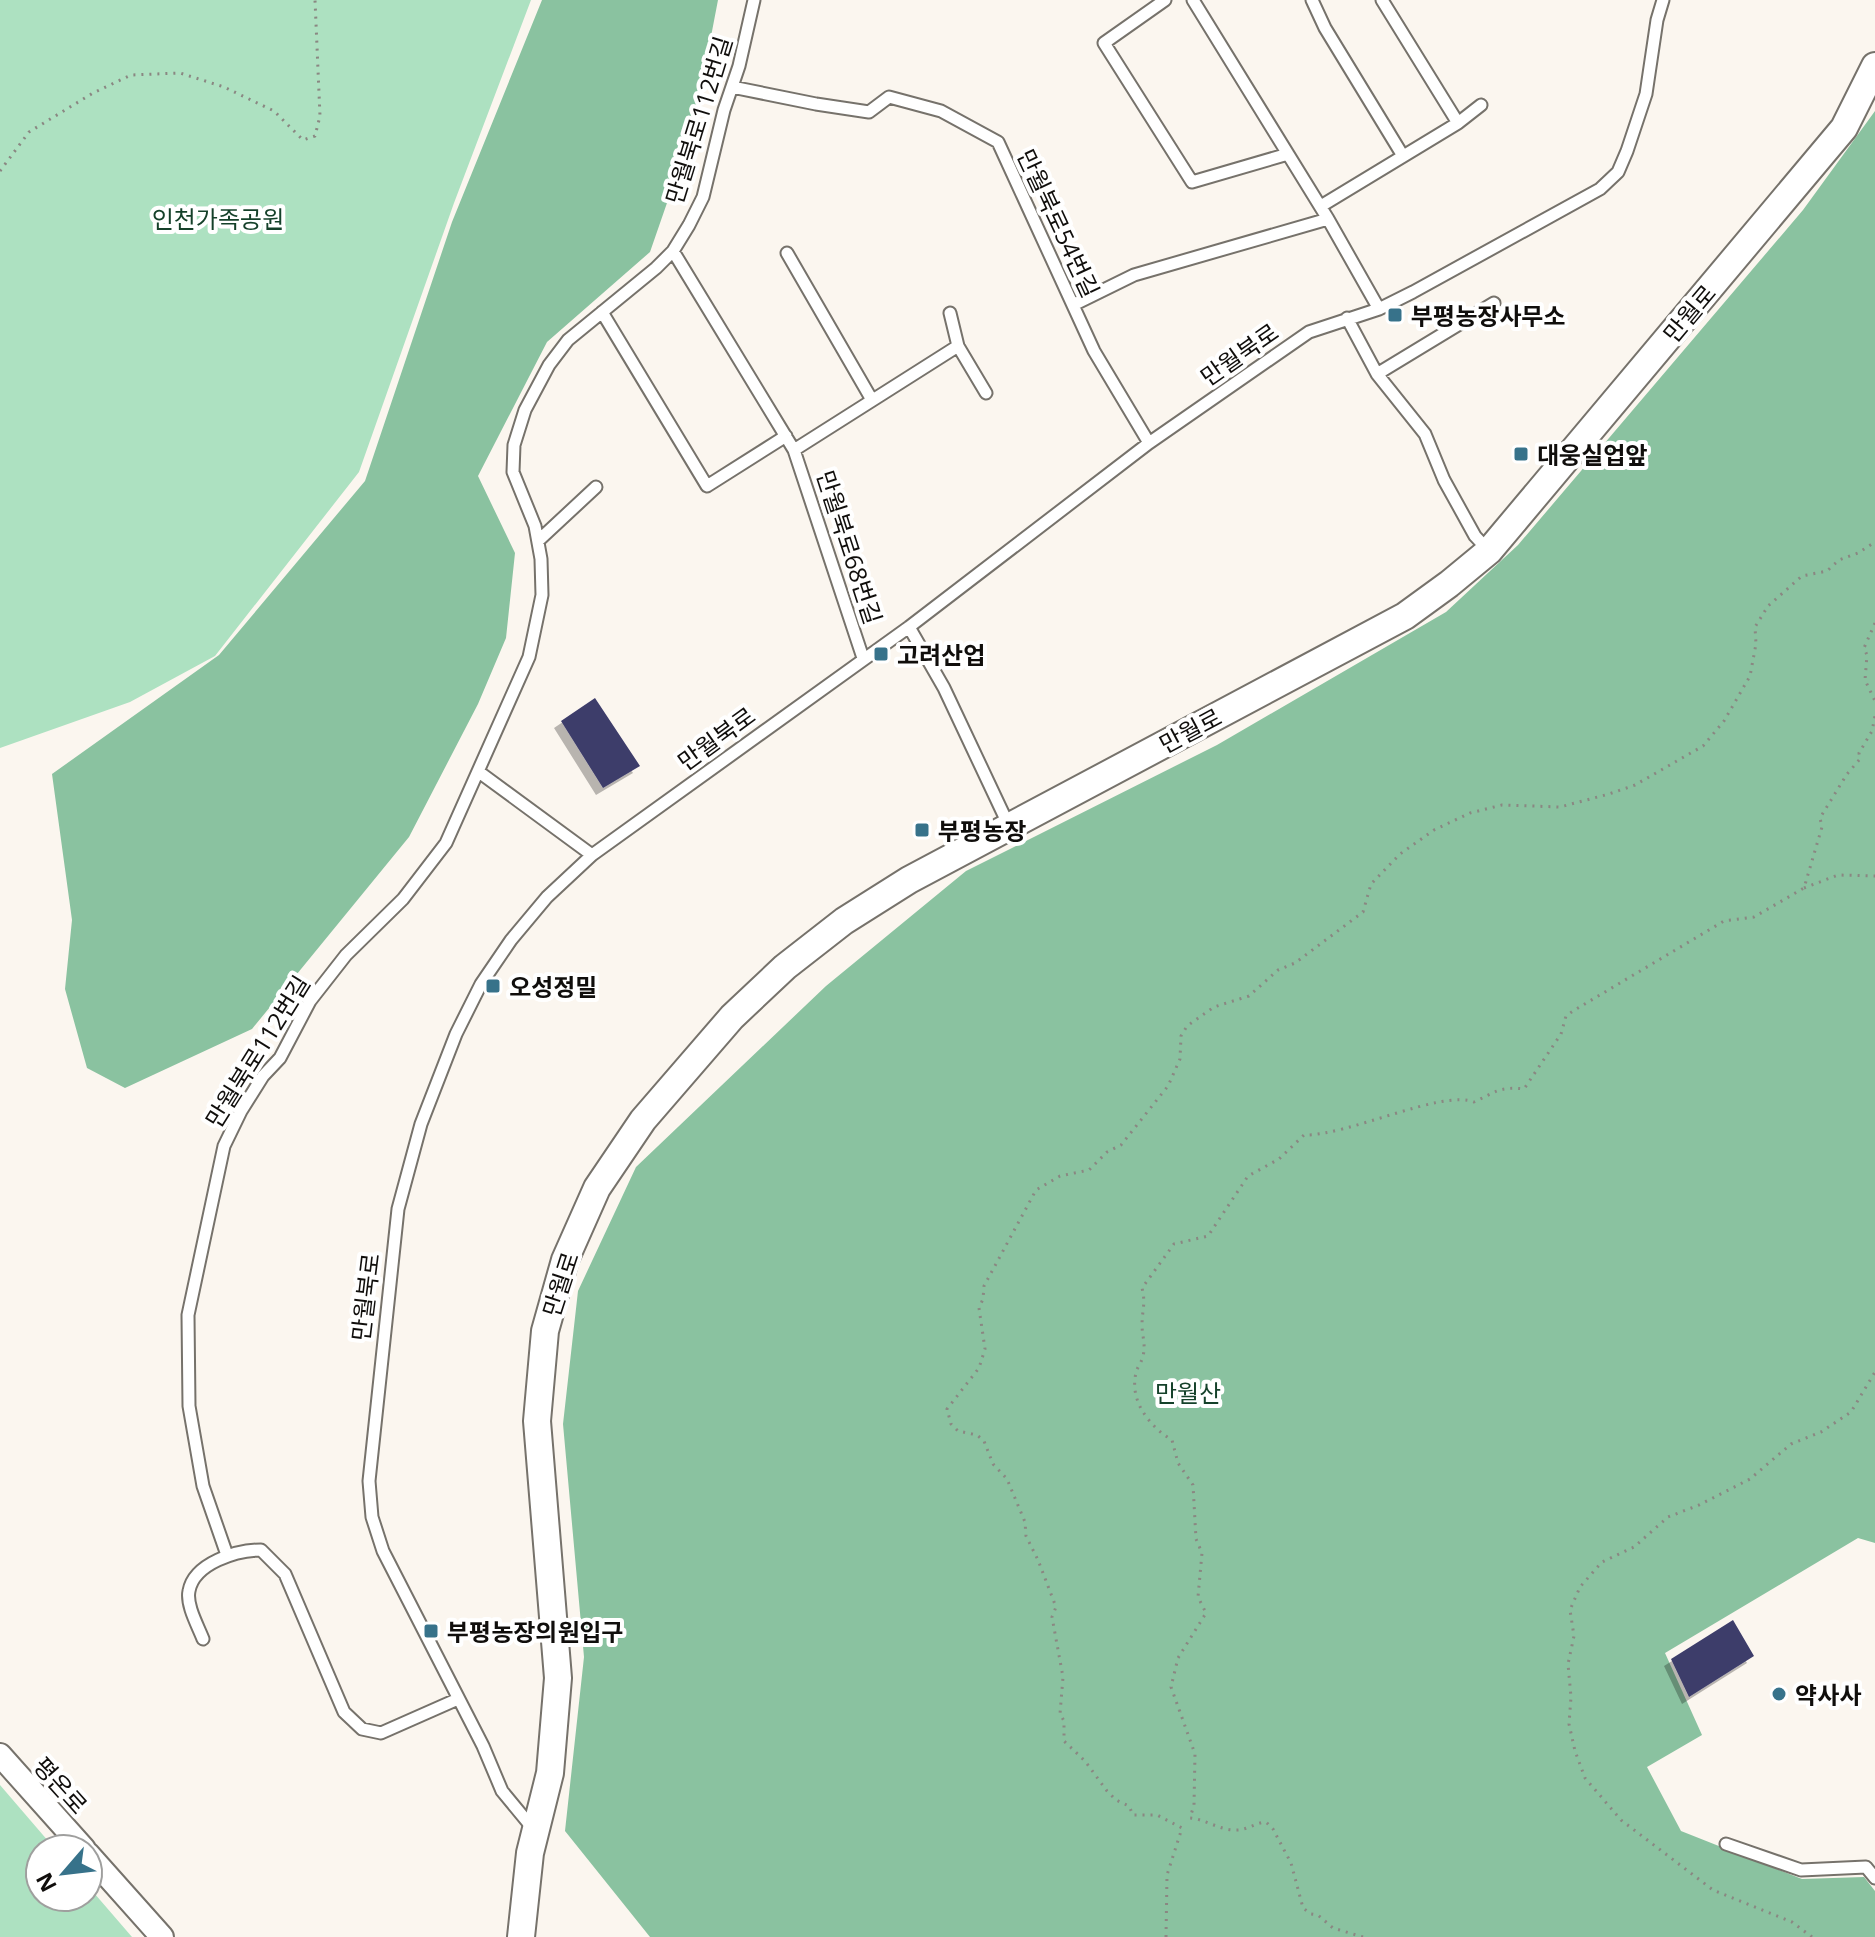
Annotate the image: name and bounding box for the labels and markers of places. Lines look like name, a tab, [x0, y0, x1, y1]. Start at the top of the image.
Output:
place label: 부평농장사무소	[1411, 299, 1566, 332]
marker: 부평농장사무소	[1386, 306, 1404, 324]
place label: 대웅실업앞	[1537, 438, 1647, 471]
marker: 대웅실업앞	[1512, 445, 1530, 463]
place label: 고려산업	[897, 638, 985, 671]
marker: 고려산업	[872, 645, 890, 663]
place label: 부평농장	[938, 814, 1026, 847]
marker: 부평농장	[913, 821, 931, 839]
place label: 오성정밀	[509, 970, 597, 1003]
marker: 오성정밀	[484, 977, 502, 995]
place label: 부평농장의원입구	[447, 1615, 624, 1648]
marker: 부평농장의원입구	[422, 1622, 440, 1640]
place label: 약사사	[1795, 1678, 1861, 1711]
marker: 약사사	[1770, 1685, 1788, 1703]

